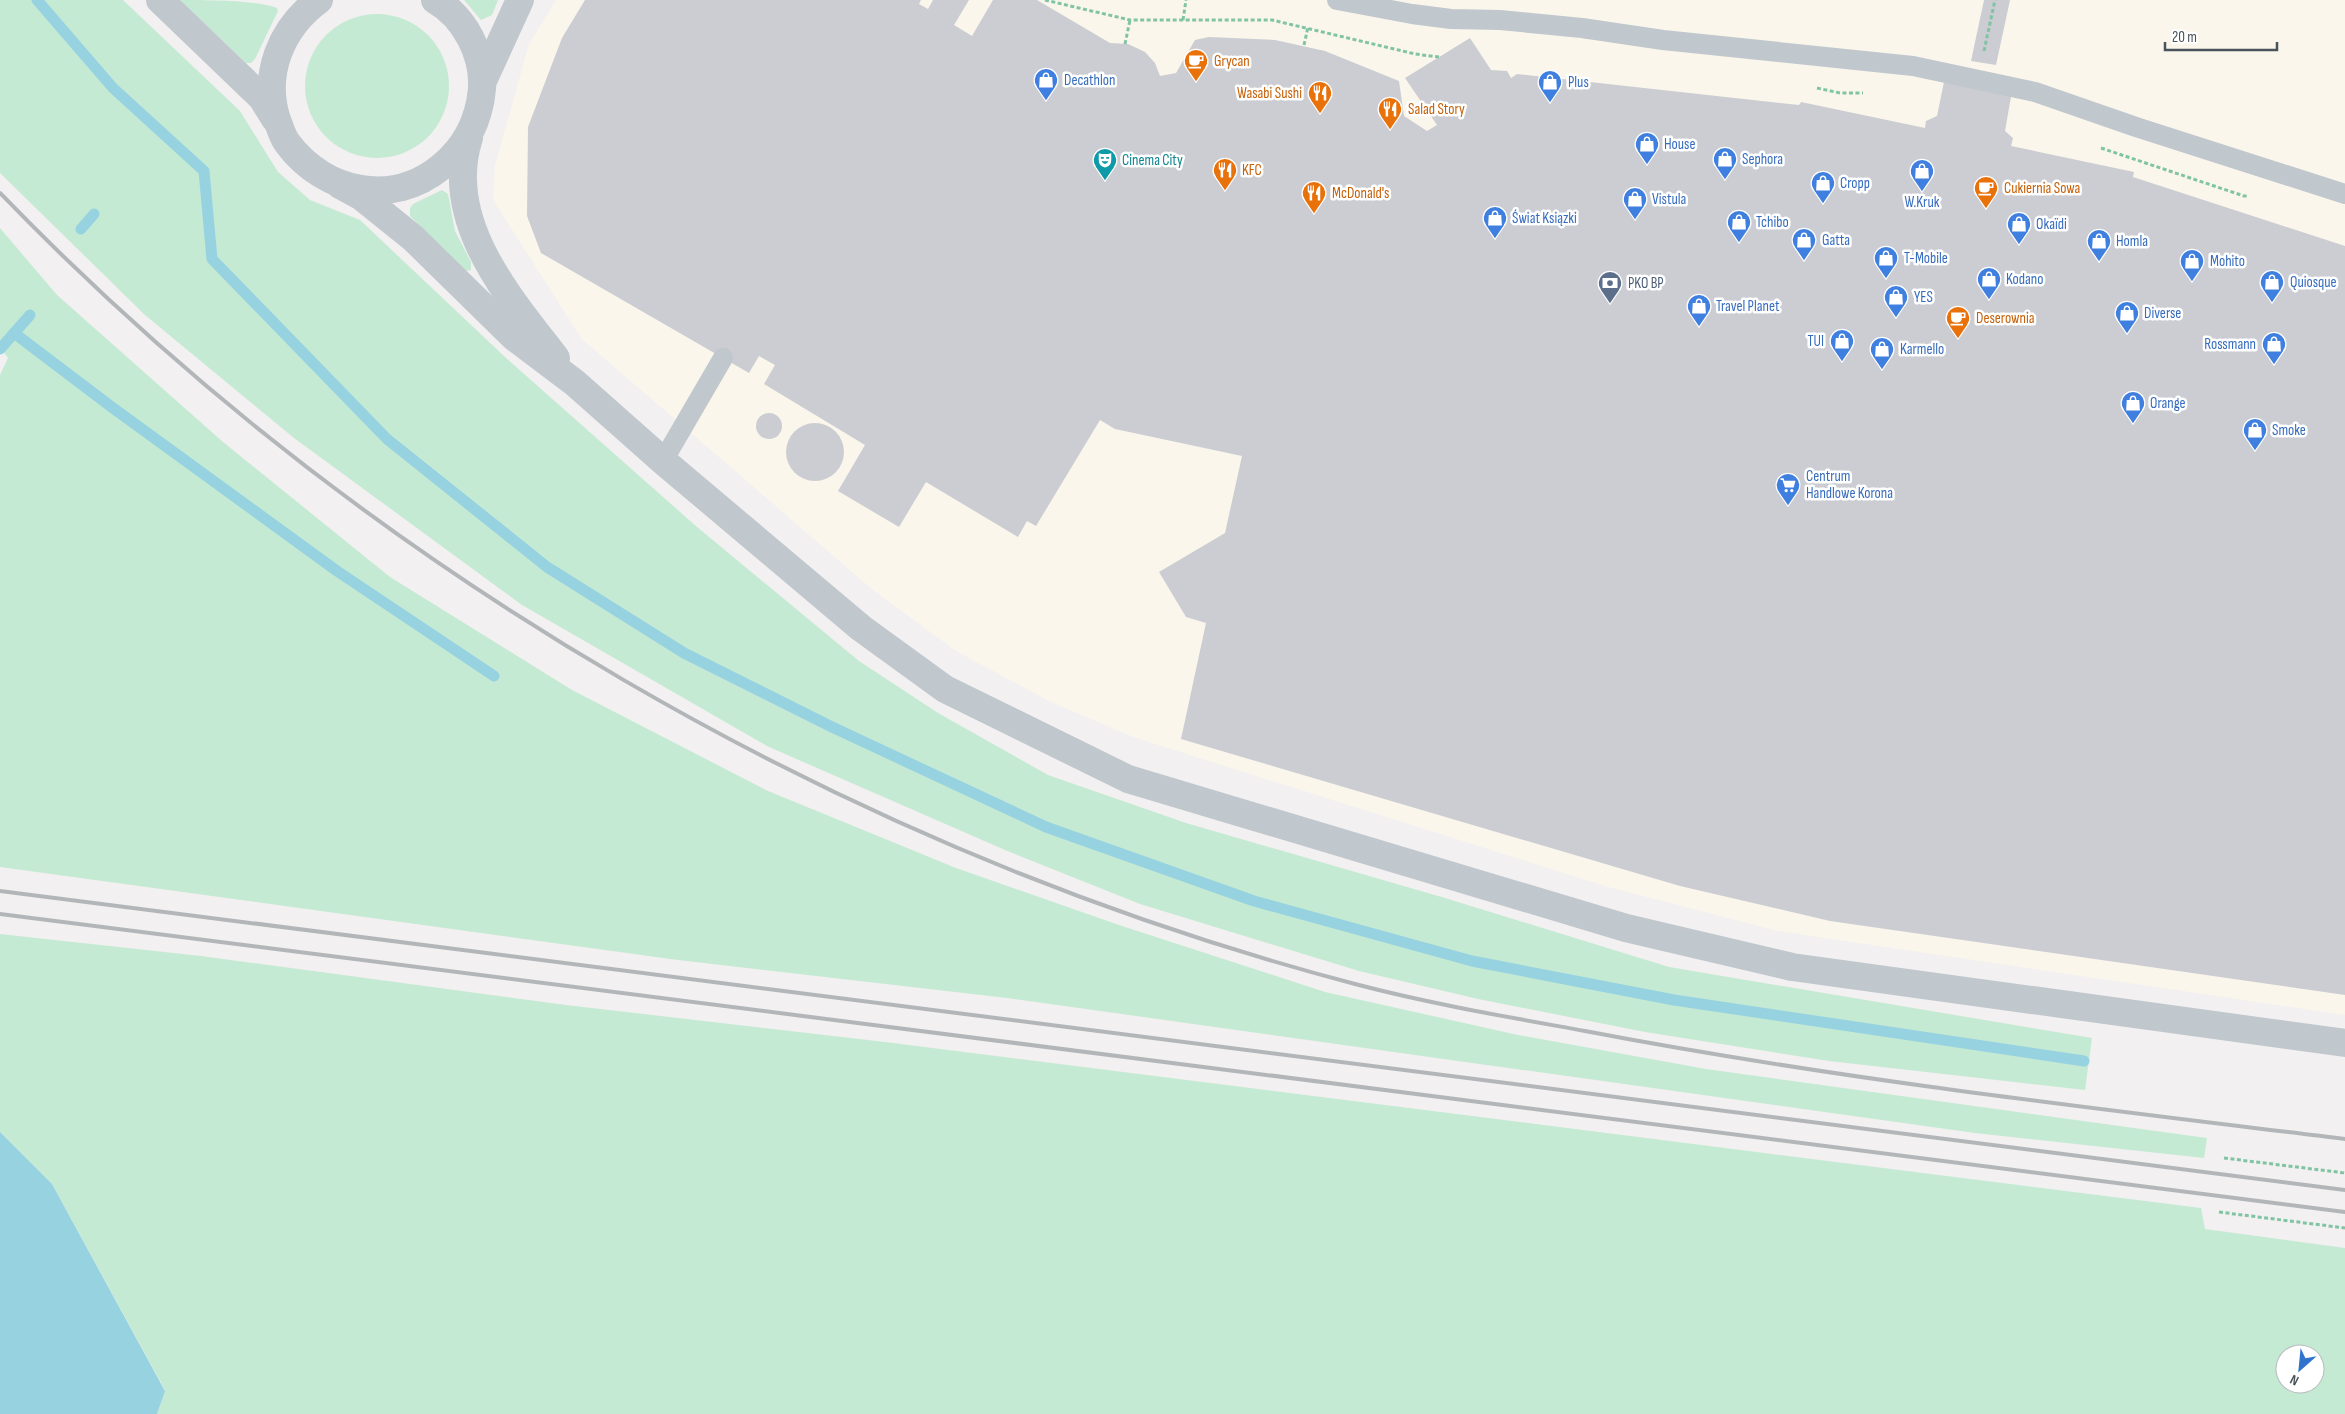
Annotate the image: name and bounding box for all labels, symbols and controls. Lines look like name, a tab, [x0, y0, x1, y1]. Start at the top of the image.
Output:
scale bar	[2165, 20, 2278, 52]
text: 20 m	[2172, 28, 2197, 47]
cafe icon: Grycan	[1183, 48, 1209, 82]
place label: Grycan	[1214, 52, 1250, 71]
shop icon: Decathlon	[1033, 67, 1059, 101]
shop icon: Plus	[1537, 69, 1563, 103]
place label: Decathlon	[1064, 71, 1115, 90]
place label: Plus	[1568, 73, 1589, 92]
restaurant icon: Wasabi Sushi	[1307, 80, 1333, 114]
place label: Wasabi Sushi	[1237, 84, 1302, 103]
restaurant icon: Salad Story	[1377, 96, 1403, 130]
place label: Salad Story	[1408, 100, 1465, 119]
shop icon: House	[1634, 131, 1660, 165]
place label: House	[1664, 135, 1696, 154]
shop icon: Sephora	[1712, 146, 1738, 180]
theatre icon: Cinema City	[1092, 147, 1118, 181]
place label: Sephora	[1742, 150, 1783, 169]
place label: Cinema City	[1122, 151, 1183, 170]
restaurant icon: KFC	[1212, 157, 1238, 191]
shop icon: W.Kruk	[1909, 158, 1935, 192]
place label: KFC	[1242, 161, 1262, 180]
shop icon: Cropp	[1810, 170, 1836, 204]
place label: Cropp	[1840, 174, 1870, 193]
cafe icon: Cukiernia Sowa	[1973, 175, 1999, 209]
place label: Cukiernia Sowa	[2004, 179, 2081, 198]
restaurant icon: McDonald's	[1301, 180, 1327, 214]
place label: McDonald's	[1332, 184, 1390, 203]
shop icon: Vistula	[1622, 186, 1648, 220]
place label: Vistula	[1652, 190, 1687, 209]
place label: W.Kruk	[1905, 193, 1940, 212]
shop icon: Świat Ksiązki	[1482, 205, 1508, 239]
place label: Świat Ksiązki	[1512, 209, 1577, 228]
shop icon: Tchibo	[1726, 209, 1752, 243]
shop icon: Okaïdi	[2006, 211, 2032, 245]
place label: Tchibo	[1756, 213, 1789, 232]
place label: Okaïdi	[2036, 215, 2067, 234]
shop icon: Gatta	[1791, 227, 1817, 261]
shop icon: Homla	[2086, 228, 2112, 262]
place label: Gatta	[1822, 231, 1850, 250]
place label: Homla	[2116, 232, 2148, 251]
shop icon: T-Mobile	[1873, 245, 1899, 279]
shop icon: Mohito	[2179, 248, 2205, 282]
place label: T-Mobile	[1904, 249, 1948, 268]
place label: Mohito	[2210, 252, 2245, 271]
shop icon: Kodano	[1976, 266, 2002, 300]
shop icon: Quiosque	[2259, 269, 2285, 303]
bank icon: PKO BP	[1597, 270, 1623, 304]
place label: Kodano	[2006, 270, 2043, 289]
place label: Quiosque	[2290, 273, 2337, 292]
place label: PKO BP	[1628, 274, 1664, 293]
shop icon: YES	[1883, 284, 1909, 318]
place label: YES	[1914, 288, 1933, 307]
shop icon: Travel Planet	[1686, 293, 1712, 327]
place label: Travel Planet	[1716, 297, 1780, 316]
shop icon: Diverse	[2114, 300, 2140, 334]
place label: Diverse	[2144, 304, 2181, 323]
cafe icon: Deserownia	[1945, 305, 1971, 339]
place label: Deserownia	[1976, 309, 2035, 328]
shop icon: TUI	[1829, 328, 1855, 362]
shop icon: Rossmann	[2261, 331, 2287, 365]
place label: TUI	[1807, 332, 1824, 351]
place label: Rossmann	[2204, 335, 2256, 354]
shop icon: Karmello	[1869, 336, 1895, 370]
place label: Karmello	[1900, 340, 1944, 359]
shop icon: Orange	[2120, 390, 2146, 424]
place label: Orange	[2150, 394, 2186, 413]
shop icon: Smoke	[2242, 417, 2268, 451]
place label: Smoke	[2272, 421, 2306, 440]
place label: Centrum Handlowe Korona	[1806, 467, 1893, 503]
supermarket icon: Centrum Handlowe Korona	[1775, 472, 1801, 506]
north arrow	[2275, 1344, 2325, 1394]
text: N	[2287, 1371, 2302, 1389]

